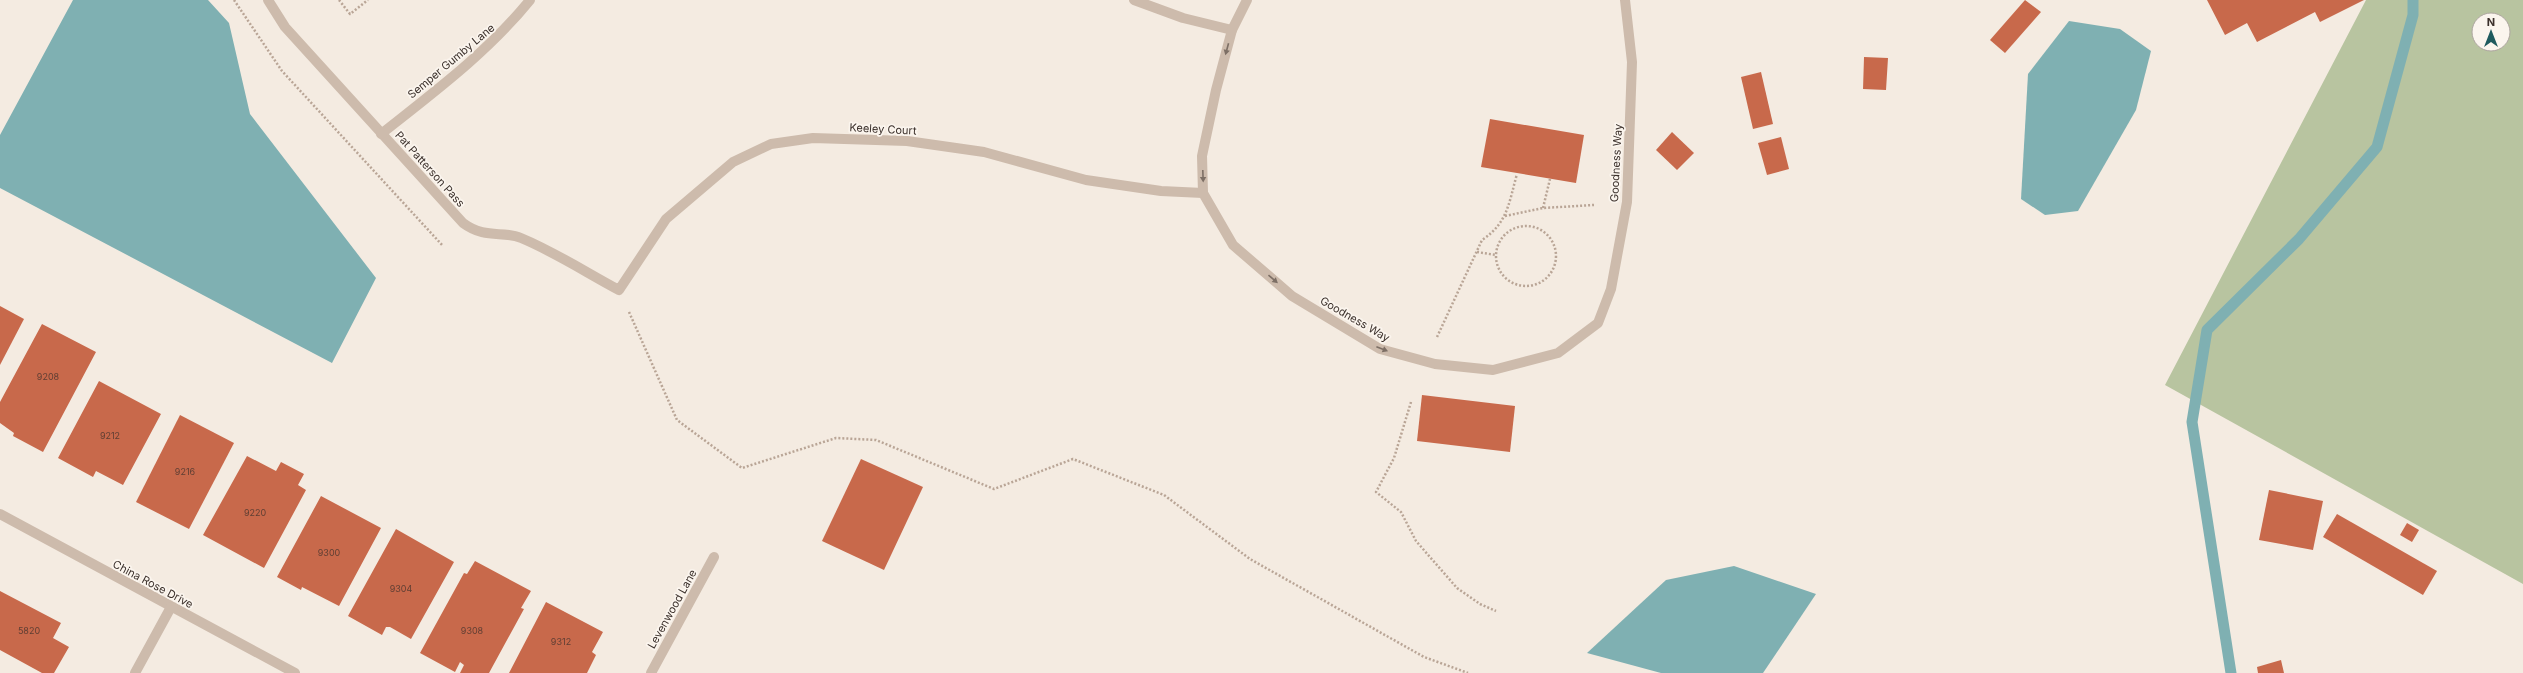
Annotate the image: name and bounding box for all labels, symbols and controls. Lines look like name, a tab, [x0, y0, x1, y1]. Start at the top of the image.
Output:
north arrow	[2471, 12, 2511, 52]
text: N	[2487, 15, 2495, 29]
street label: Semper Gumby Lane	[405, 21, 497, 101]
one-way arrow	[1224, 43, 1230, 55]
street label: Keeley Court	[849, 120, 917, 138]
street label: Goodness Way	[1607, 124, 1625, 202]
street label: Pat Patterson Pass	[392, 128, 468, 210]
one-way arrow	[1199, 170, 1206, 182]
one-way arrow	[1268, 275, 1278, 284]
street label: Goodness Way	[1318, 293, 1392, 345]
one-way arrow	[1377, 346, 1389, 352]
house number: 9208	[37, 371, 60, 382]
house number: 9212	[100, 430, 120, 441]
house number: 9216	[175, 466, 196, 477]
house number: 9220	[244, 507, 266, 518]
house number: 9300	[318, 547, 341, 558]
street label: China Rose Drive	[110, 557, 196, 611]
street label: Levenwood Lane	[644, 567, 700, 651]
house number: 9304	[390, 583, 412, 594]
house number: 5820	[18, 625, 40, 636]
house number: 9308	[461, 625, 484, 636]
house number: 9312	[551, 636, 571, 647]

